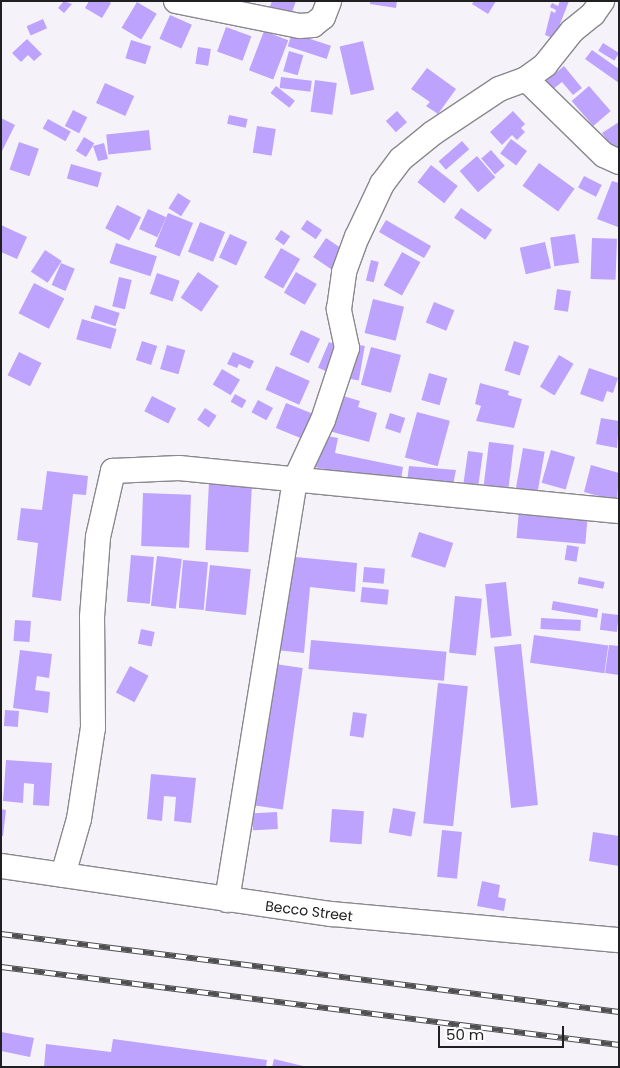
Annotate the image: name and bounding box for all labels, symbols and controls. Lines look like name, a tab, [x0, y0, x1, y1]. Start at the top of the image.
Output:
street label: Becco Street	[264, 897, 354, 925]
scale bar	[440, 1016, 566, 1048]
text: 50 m	[446, 1024, 484, 1045]

